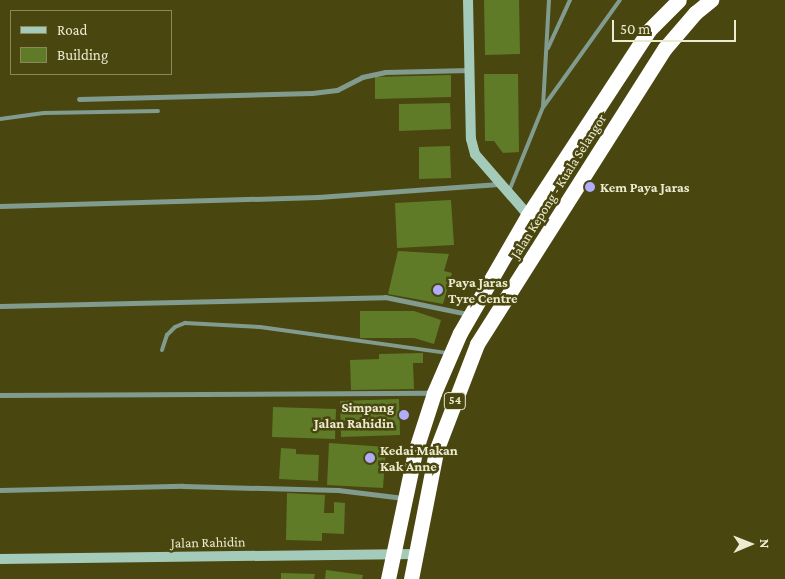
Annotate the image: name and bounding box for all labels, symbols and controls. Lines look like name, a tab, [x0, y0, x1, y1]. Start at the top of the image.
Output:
legend	[10, 10, 172, 75]
scale bar	[615, 10, 739, 42]
text: 50 m	[620, 21, 650, 37]
text: Road	[57, 22, 87, 38]
text: Building	[57, 47, 108, 63]
street label: Jalan Kepong - Kuala Selangor	[507, 111, 609, 261]
place label: Kem Paya Jaras	[600, 179, 689, 195]
marker: Kem Paya Jaras	[584, 181, 596, 193]
place label: Paya Jaras Tyre Centre	[448, 274, 517, 306]
marker: Paya Jaras Tyre Centre	[432, 284, 444, 296]
road number: 54	[444, 392, 466, 411]
place label: Simpang Jalan Rahidin	[314, 399, 394, 432]
marker: Simpang Jalan Rahidin	[398, 409, 410, 421]
place label: Kedai Makan Kak Anne	[380, 442, 458, 474]
marker: Kedai Makan Kak Anne	[364, 452, 376, 464]
north arrow	[725, 519, 775, 569]
street label: Jalan Rahidin	[170, 533, 246, 551]
text: N	[757, 539, 773, 549]

